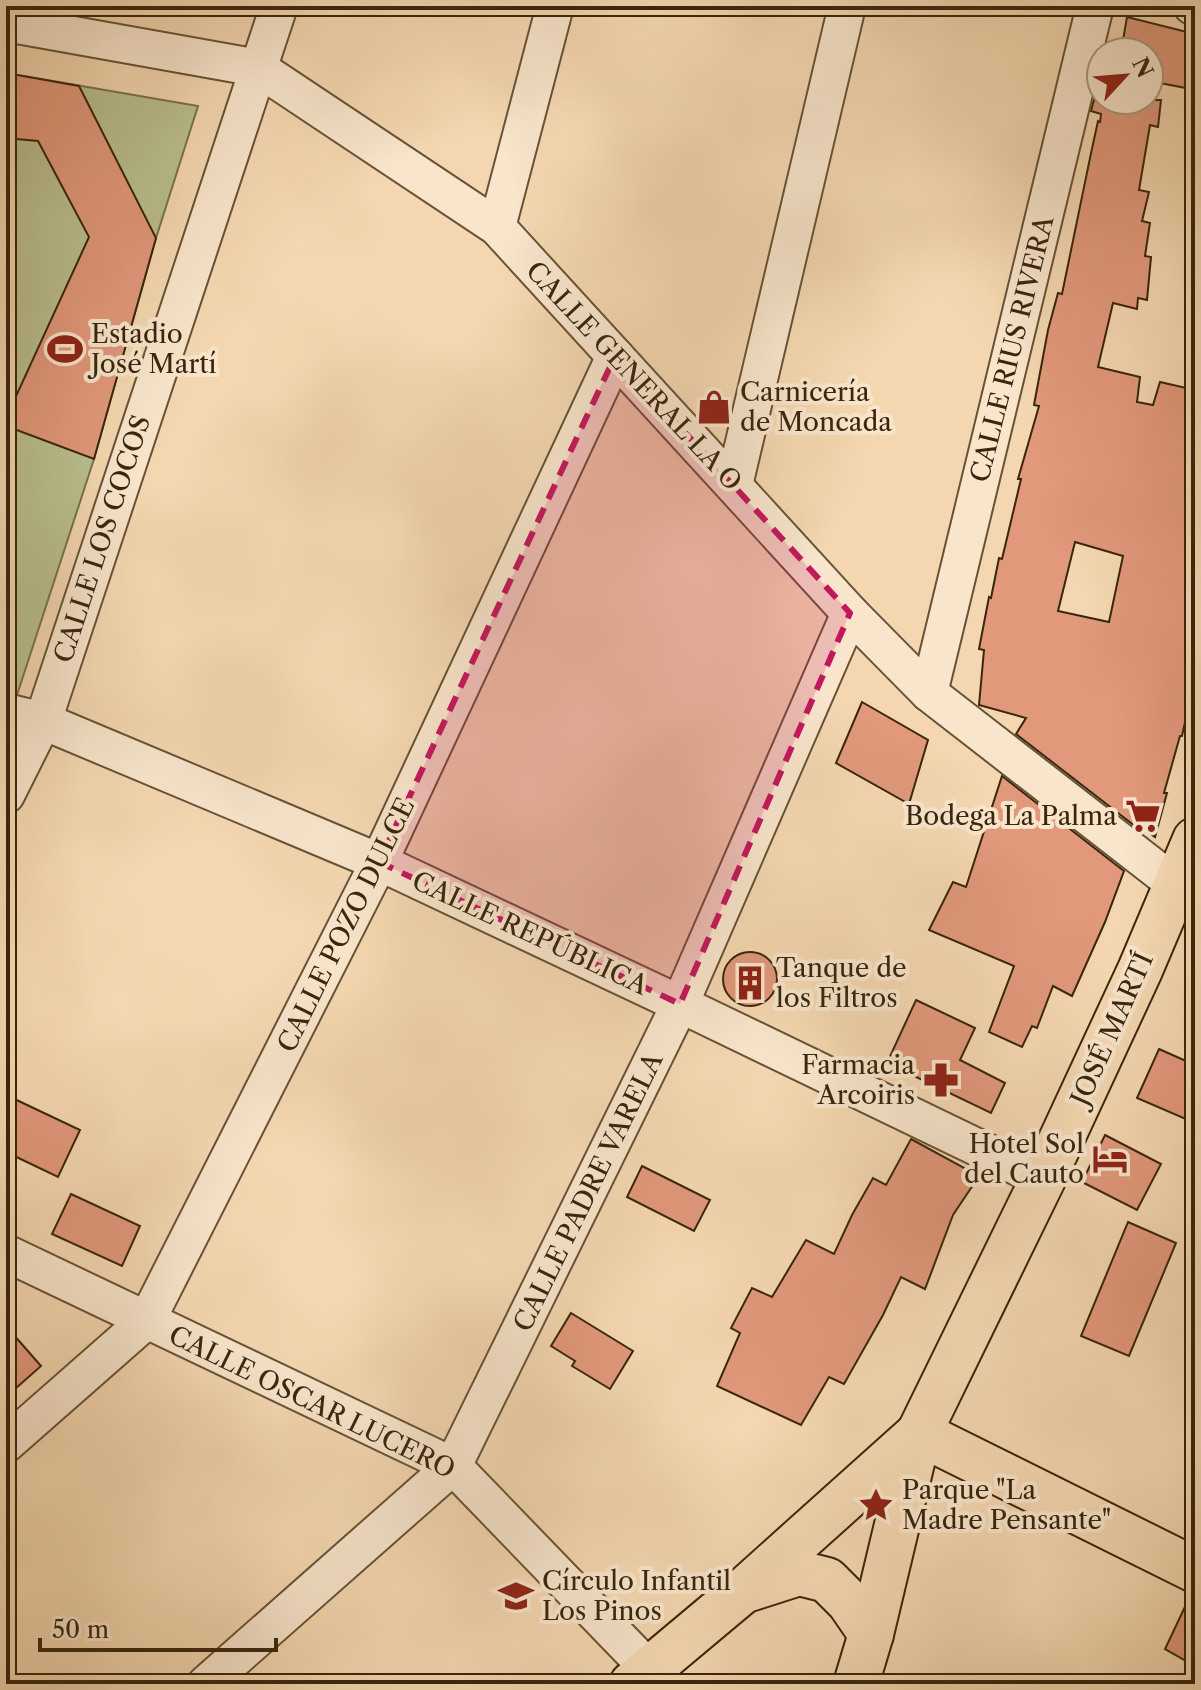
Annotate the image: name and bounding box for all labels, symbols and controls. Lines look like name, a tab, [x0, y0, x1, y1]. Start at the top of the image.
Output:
north arrow	[1085, 36, 1165, 116]
text: N	[1126, 53, 1159, 82]
street label: CALLE RIUS RIVERA	[963, 212, 1061, 485]
street label: CALLE GENERAL LA O	[519, 255, 749, 497]
place label: Estadio José Martí	[87, 318, 217, 380]
sports icon: Estadio José Martí	[46, 330, 84, 368]
place label: Carnicería de Moncada	[740, 376, 892, 438]
shop icon: Carnicería de Moncada	[695, 388, 733, 426]
street label: CALLE LOS COCOS	[47, 411, 157, 667]
street label: CALLE POZO DULCE	[270, 793, 422, 1057]
supermarket icon: Bodega La Palma	[1124, 797, 1162, 835]
place label: Bodega La Palma	[905, 800, 1117, 832]
street label: CALLE REPÚBLICA	[407, 864, 654, 1002]
street label: JOSÉ MARTÍ	[1062, 947, 1160, 1114]
place label: Tanque de los Filtros	[776, 952, 907, 1014]
building icon: Tanque de los Filtros	[731, 964, 769, 1002]
street label: CALLE PADRE VARELA	[507, 1047, 670, 1337]
place label: Farmacia Arcoiris	[801, 1049, 915, 1111]
pharmacy icon: Farmacia Arcoiris	[922, 1061, 960, 1099]
place label: Hotel Sol del Cauto	[964, 1128, 1084, 1190]
hotel icon: Hotel Sol del Cauto	[1091, 1140, 1129, 1178]
street label: CALLE OSCAR LUCERO	[164, 1319, 460, 1485]
place label: Parque "La Madre Pensante"	[902, 1474, 1111, 1536]
place icon: Parque "La Madre Pensante"	[857, 1486, 895, 1524]
place label: Círculo Infantil Los Pinos	[542, 1565, 731, 1627]
school or university icon: Círculo Infantil Los Pinos	[497, 1577, 535, 1615]
scale bar	[40, 1602, 276, 1652]
text: 50 m	[52, 1615, 109, 1644]

